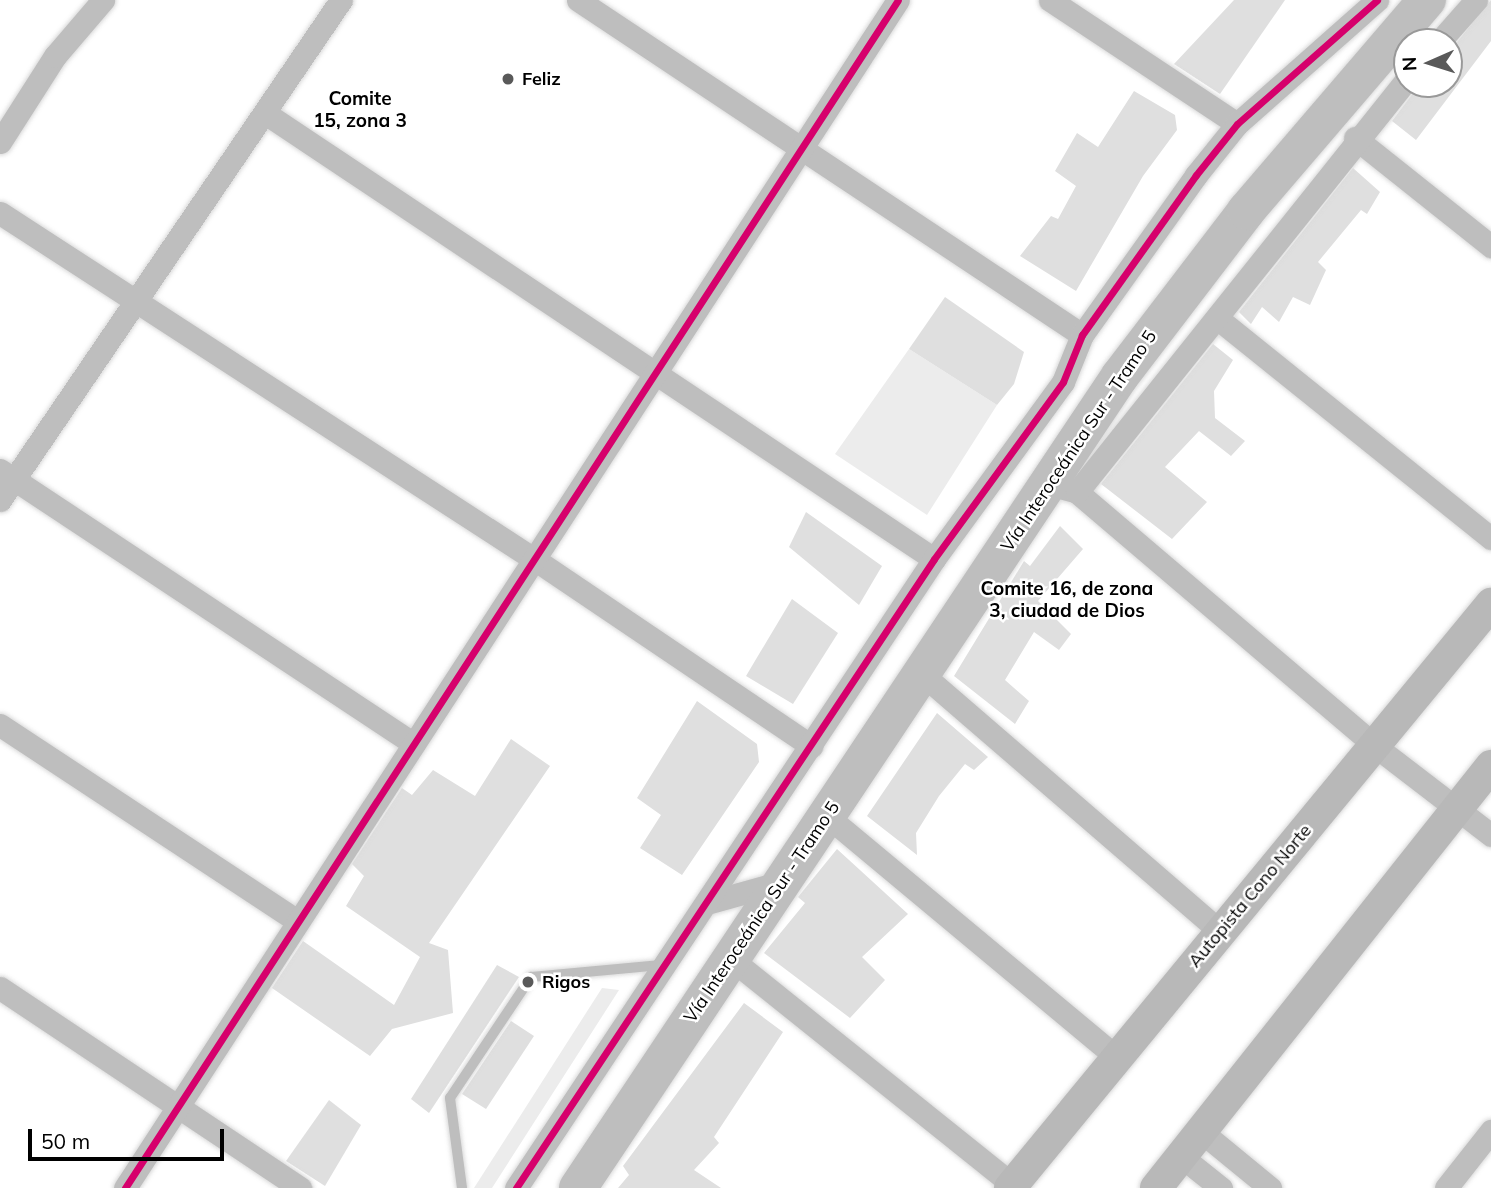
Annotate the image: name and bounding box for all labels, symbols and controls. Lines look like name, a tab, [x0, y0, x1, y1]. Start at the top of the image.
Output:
north arrow	[1393, 28, 1463, 98]
text: N	[1397, 56, 1421, 72]
place label: Feliz	[522, 68, 561, 90]
marker: Feliz	[500, 71, 516, 87]
district label: Comite 15, zona 3	[313, 88, 407, 132]
street label: Vía Interoceánica Sur - Tramo 5	[997, 326, 1161, 556]
district label: Comite 16, de zona 3, ciudad de Dios	[981, 578, 1153, 622]
street label: Vía Interoceánica Sur - Tramo 5	[680, 797, 844, 1027]
street label: Autopista Cono Norte	[1184, 820, 1316, 972]
place label: Rigos	[542, 971, 590, 993]
marker: Rigos	[520, 974, 536, 990]
scale bar	[32, 1114, 228, 1158]
text: 50 m	[41, 1128, 90, 1154]

